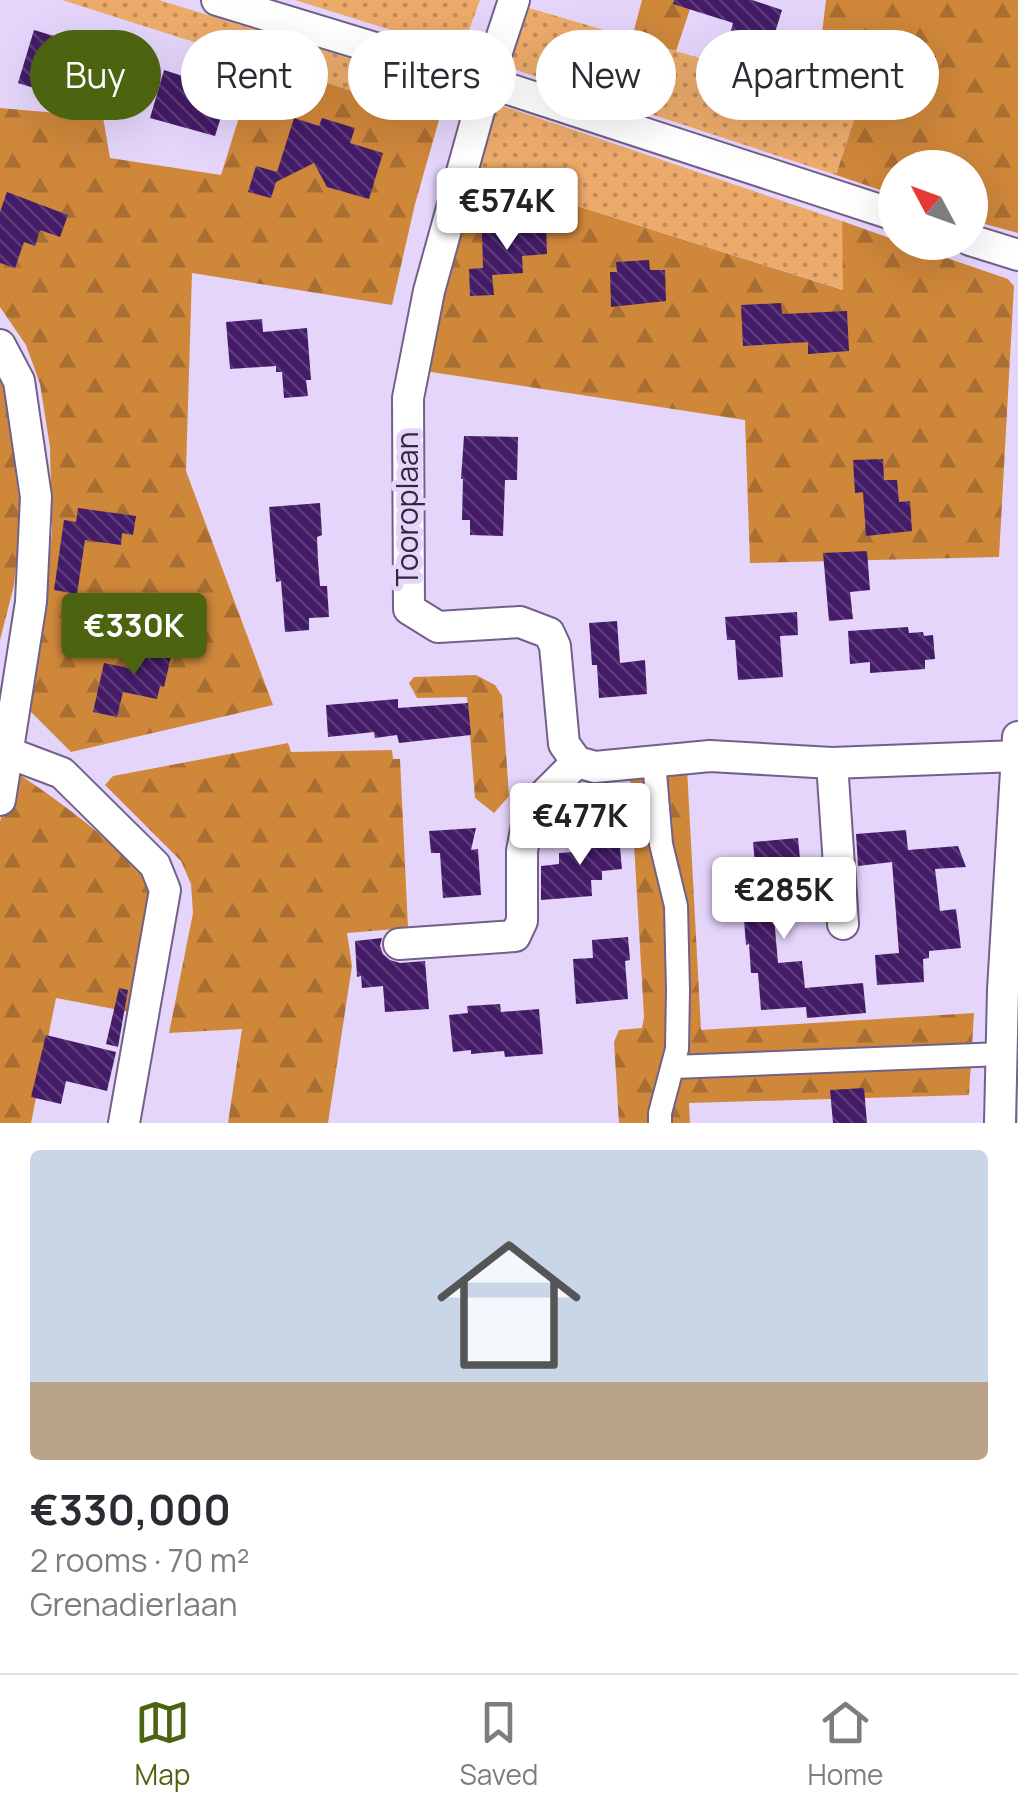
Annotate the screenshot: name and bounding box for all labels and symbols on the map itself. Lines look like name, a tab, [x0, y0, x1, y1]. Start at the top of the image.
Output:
north arrow	[878, 150, 988, 260]
pin: €574K	[437, 168, 577, 253]
street label: Tooroplaan	[386, 431, 427, 587]
pin: €330K	[64, 593, 204, 678]
pin: €477K	[510, 783, 650, 868]
pin: €285K	[714, 857, 854, 942]

